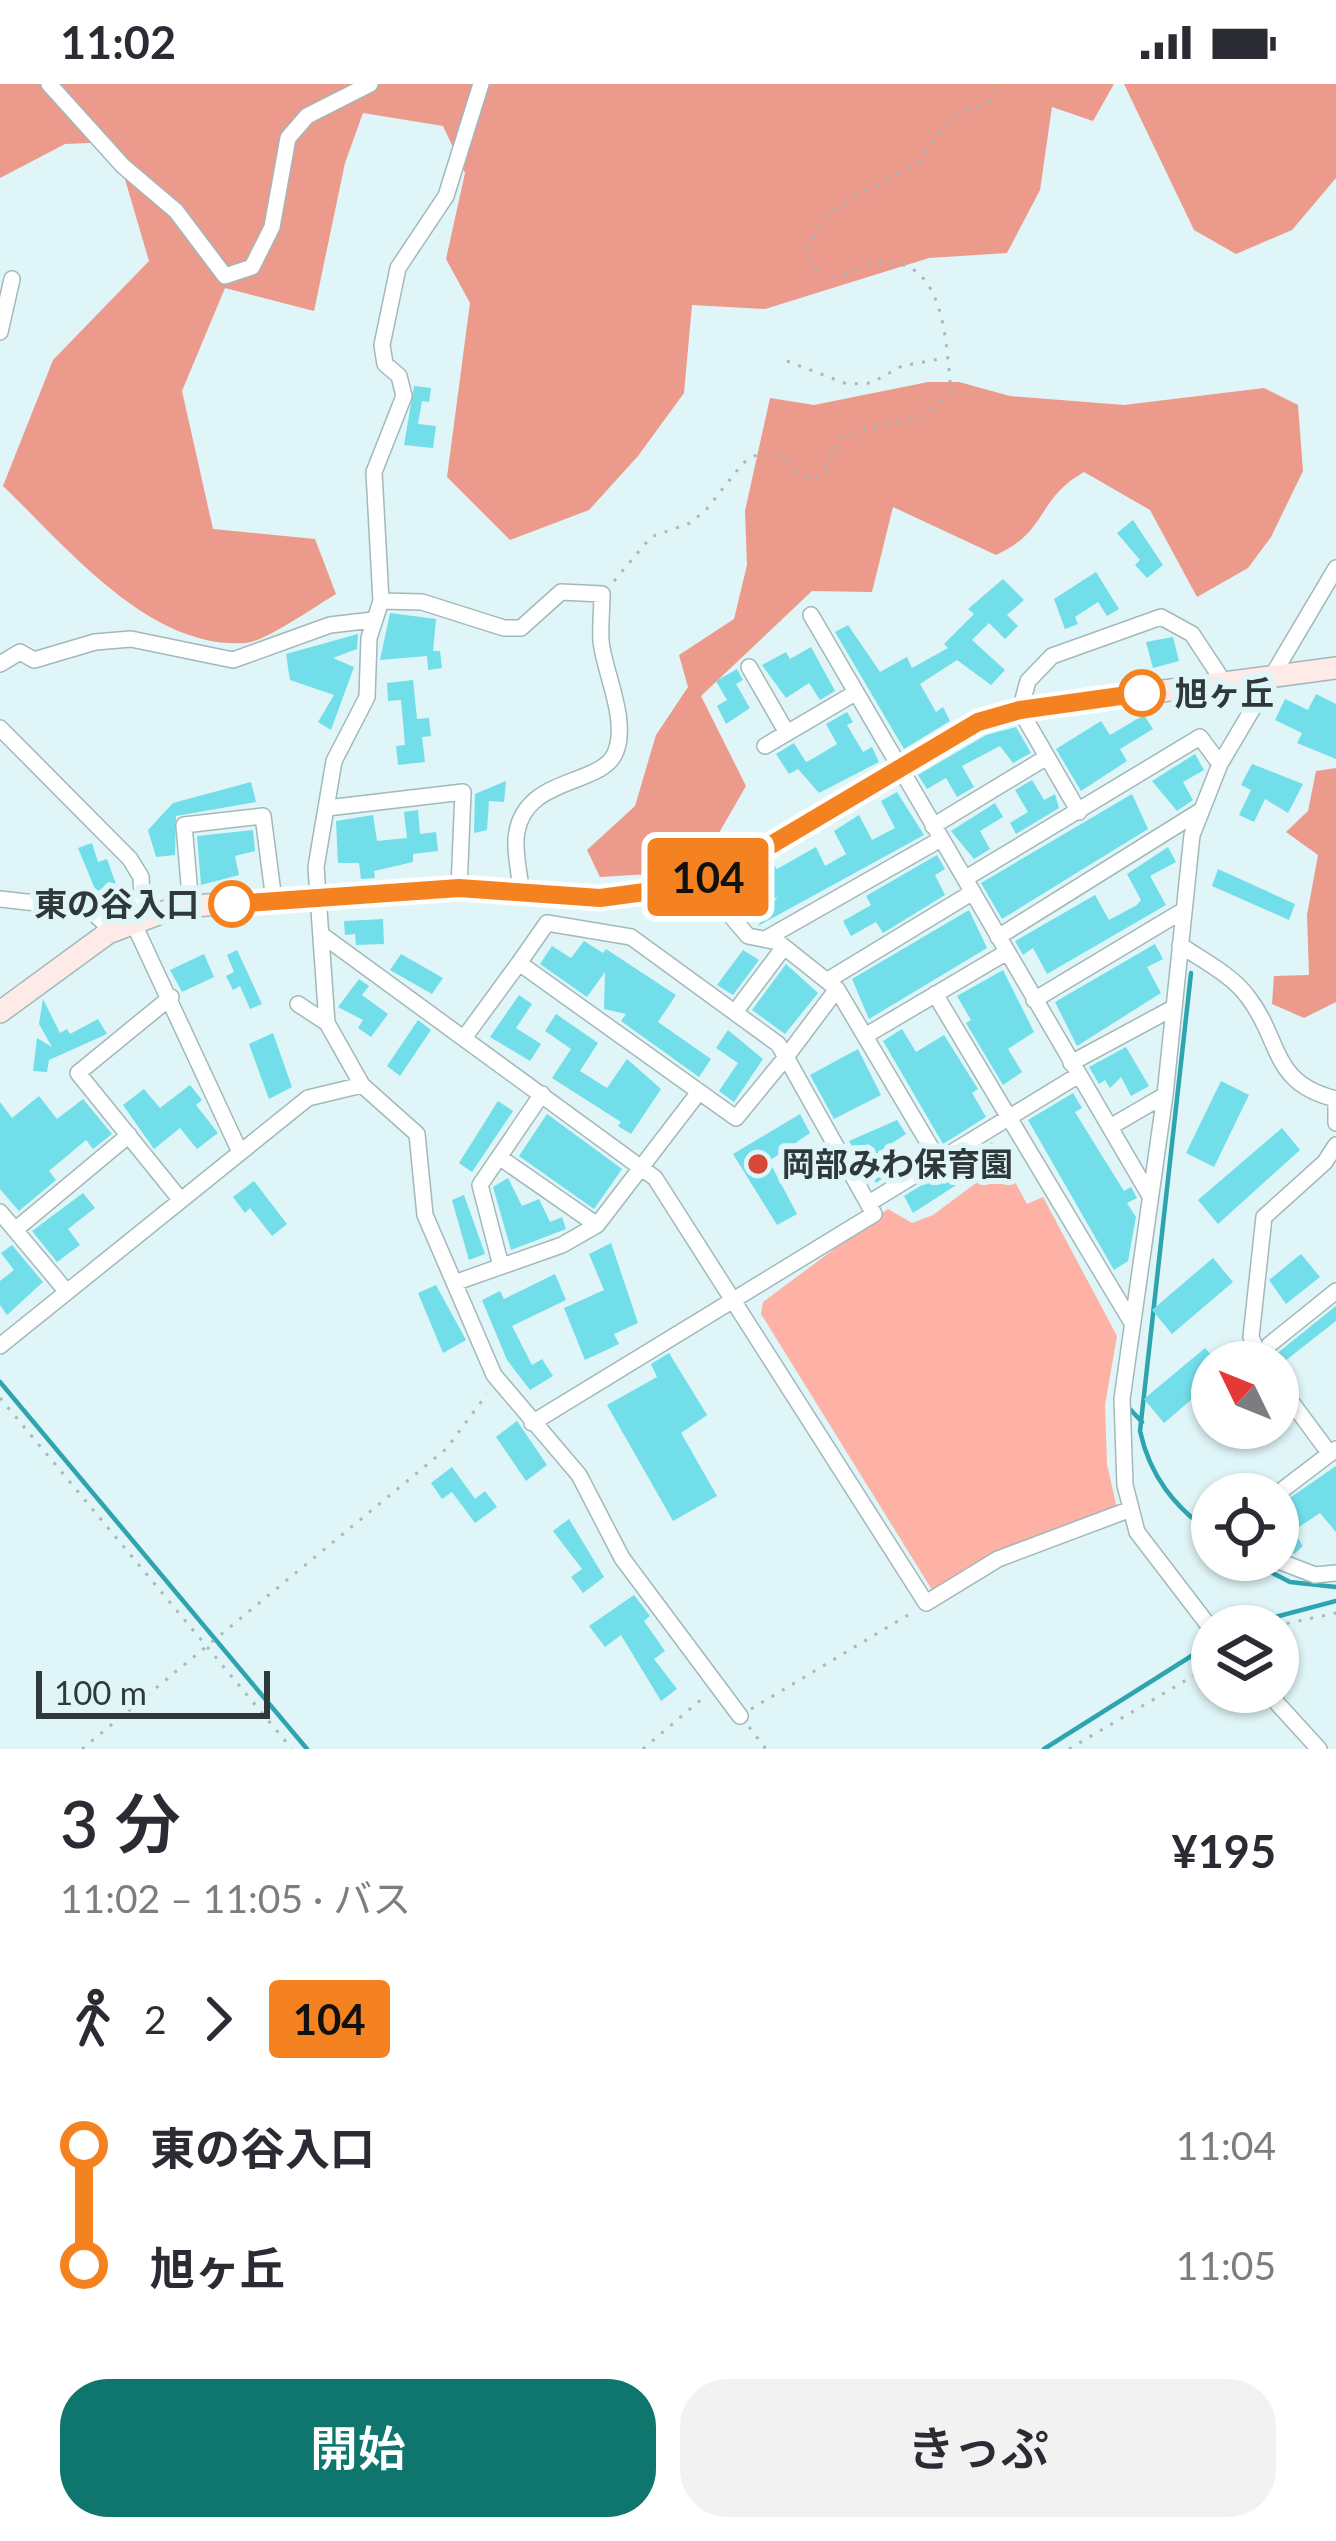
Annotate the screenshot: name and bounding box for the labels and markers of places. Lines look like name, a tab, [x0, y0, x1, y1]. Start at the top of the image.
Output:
marker: 旭ヶ丘	[1120, 671, 1164, 715]
place label: 旭ヶ丘	[1175, 672, 1274, 712]
marker: 東の谷入口	[210, 882, 254, 926]
place label: 東の谷入口	[34, 883, 199, 923]
place label: 岡部みわ保育園	[782, 1143, 1013, 1183]
marker: 岡部みわ保育園	[745, 1151, 771, 1177]

